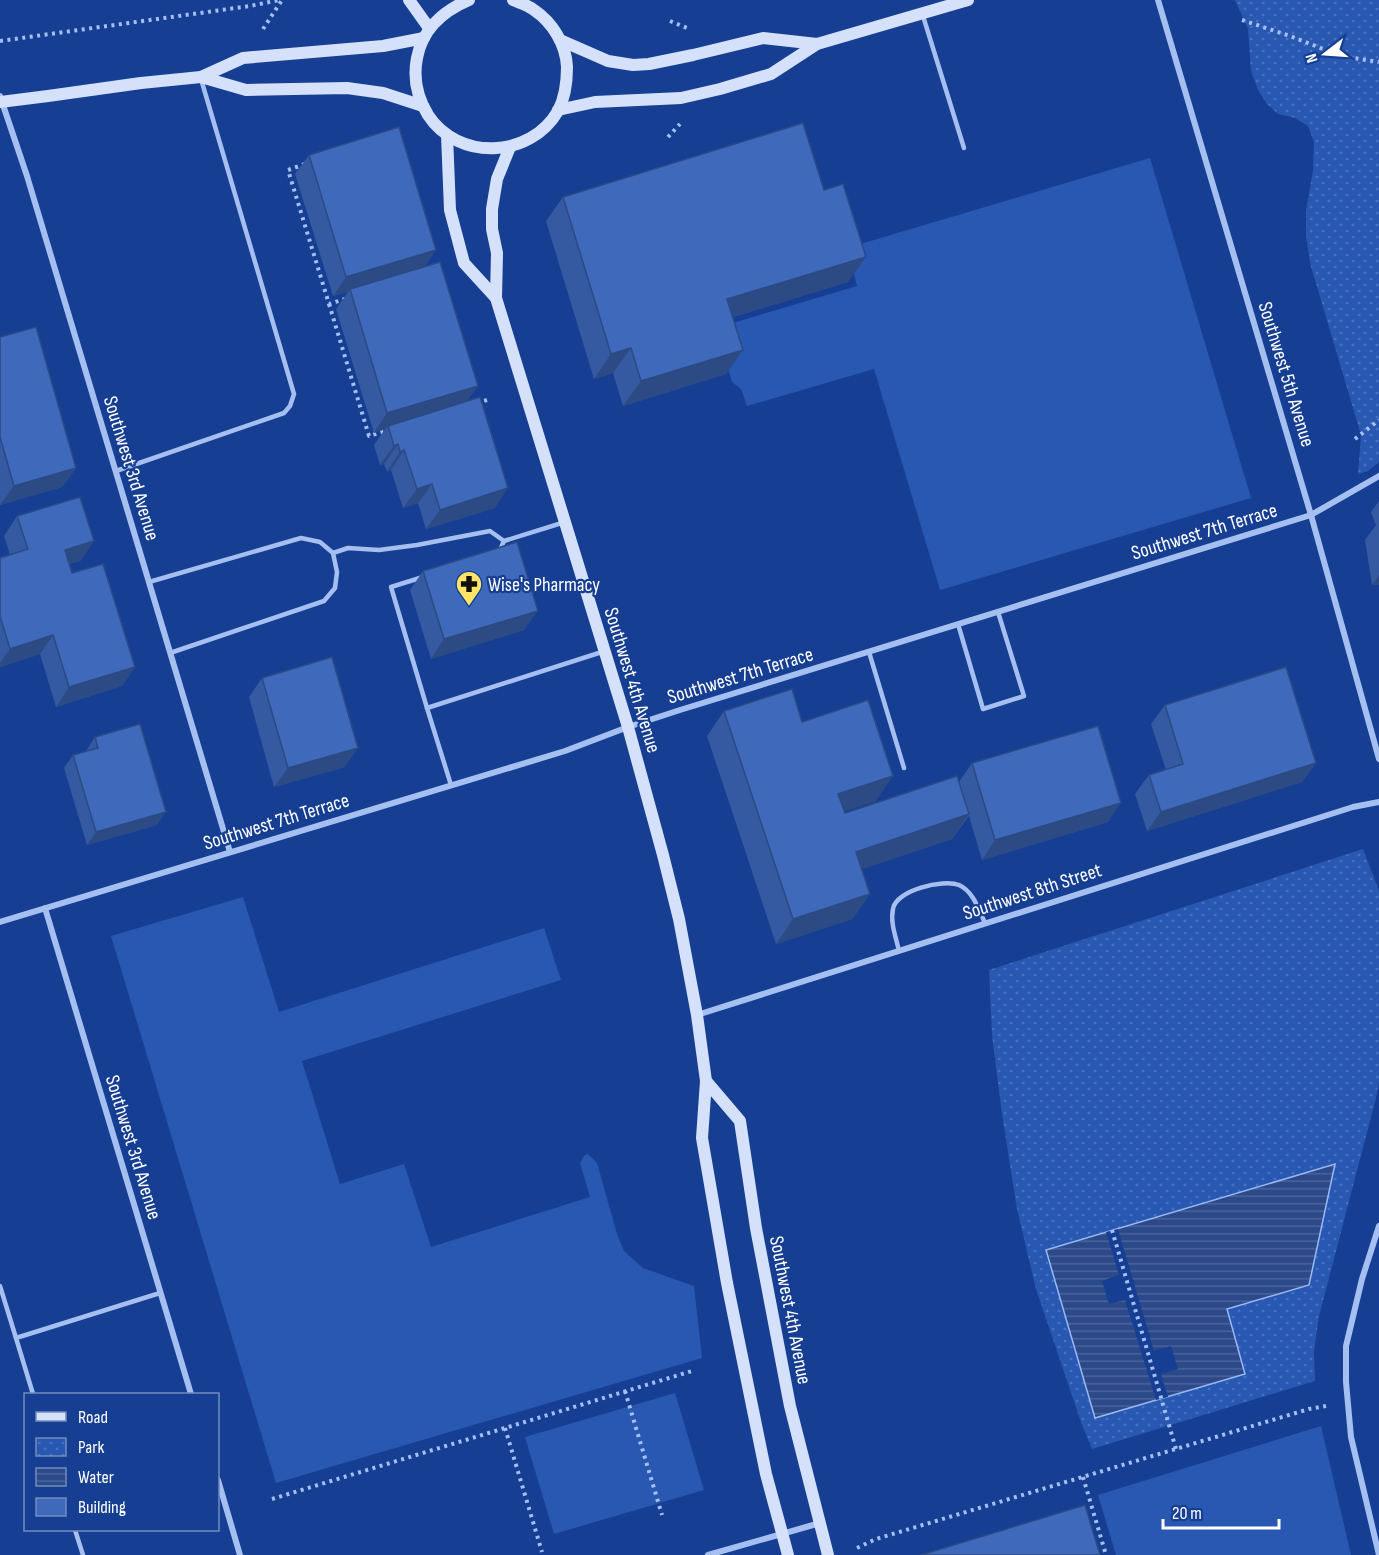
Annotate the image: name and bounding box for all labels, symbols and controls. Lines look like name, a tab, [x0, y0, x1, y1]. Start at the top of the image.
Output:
north arrow	[1295, 24, 1355, 84]
text: N	[1302, 51, 1322, 65]
street label: Southwest 5th Avenue	[1253, 299, 1319, 450]
street label: Southwest 3rd Avenue	[98, 393, 164, 543]
street label: Southwest 7th Terrace	[1128, 498, 1280, 566]
pharmacy icon: Wise's Pharmacy	[454, 569, 484, 607]
place label: Wise's Pharmacy	[488, 573, 600, 597]
street label: Southwest 4th Avenue	[599, 605, 666, 756]
street label: Southwest 7th Terrace	[664, 642, 816, 710]
street label: Southwest 7th Terrace	[200, 788, 352, 856]
street label: Southwest 8th Street	[960, 858, 1105, 926]
street label: Southwest 3rd Avenue	[100, 1072, 166, 1222]
street label: Southwest 4th Avenue	[764, 1234, 816, 1386]
legend	[24, 1393, 219, 1531]
text: Road	[78, 1407, 108, 1428]
text: Park	[78, 1437, 104, 1458]
text: Water	[78, 1467, 114, 1488]
scale bar	[1163, 1492, 1278, 1530]
text: Building	[78, 1497, 126, 1518]
text: 20 m	[1172, 1503, 1202, 1524]

